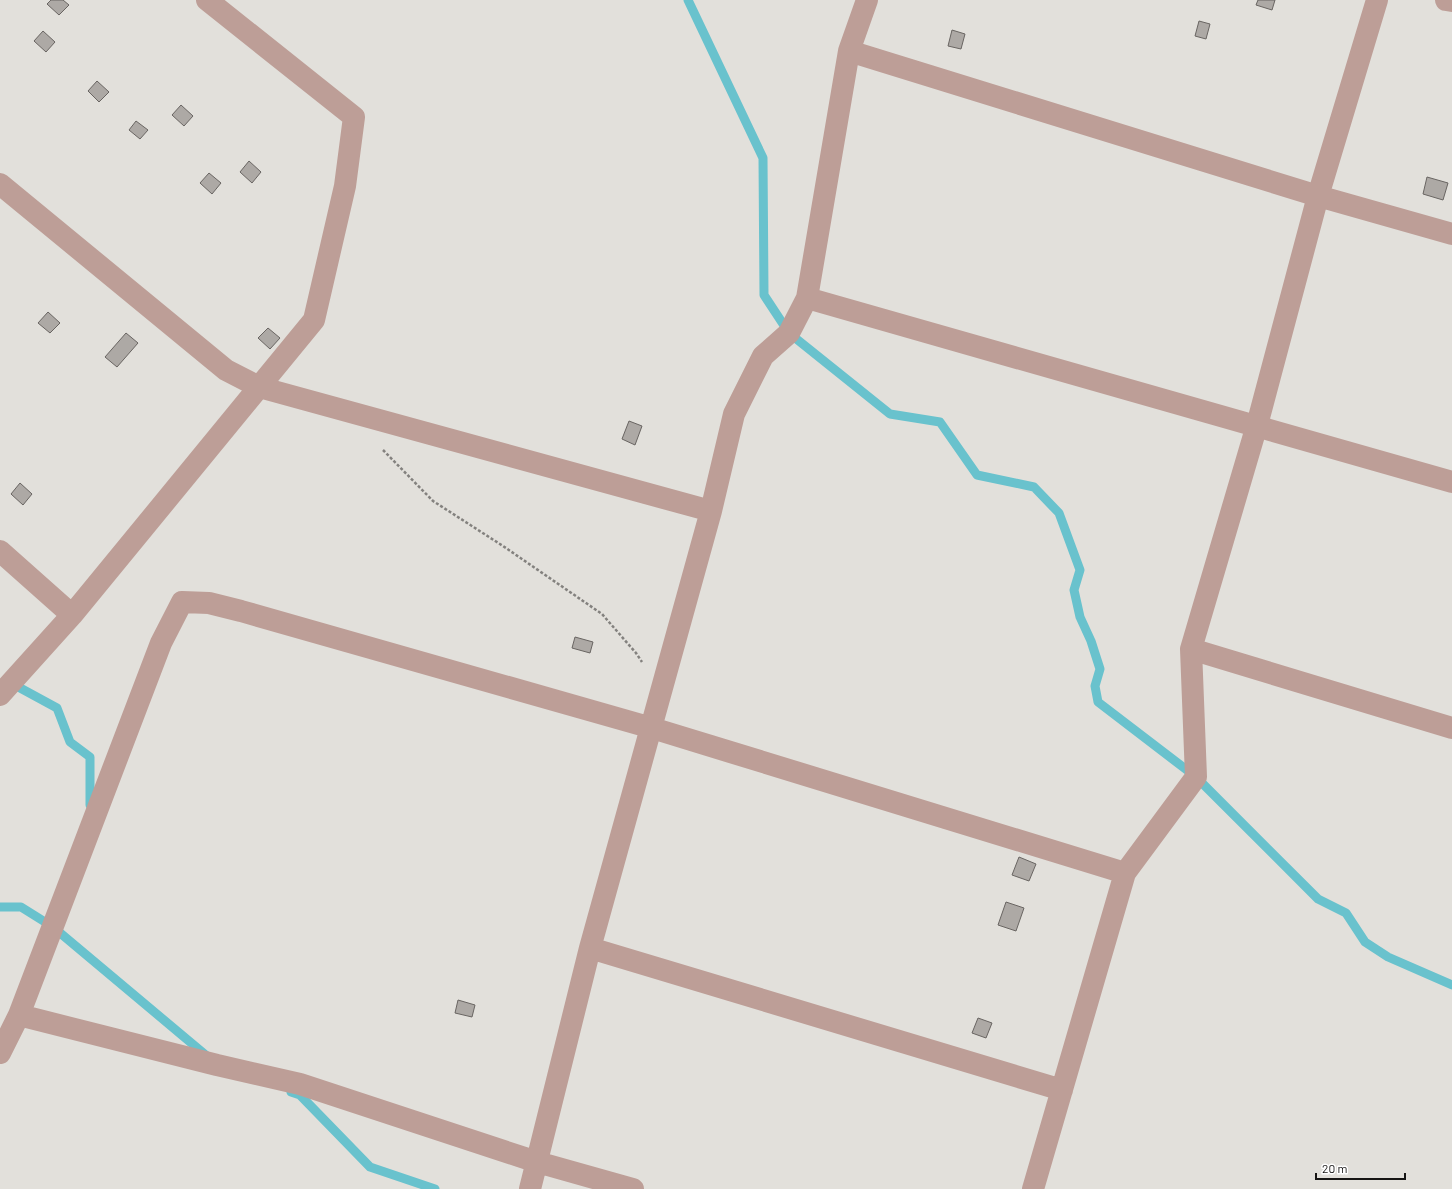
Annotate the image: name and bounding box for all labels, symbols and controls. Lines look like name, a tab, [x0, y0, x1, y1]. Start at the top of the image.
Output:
scale bar	[1316, 1155, 1405, 1181]
text: 20 m	[1322, 1161, 1348, 1175]

